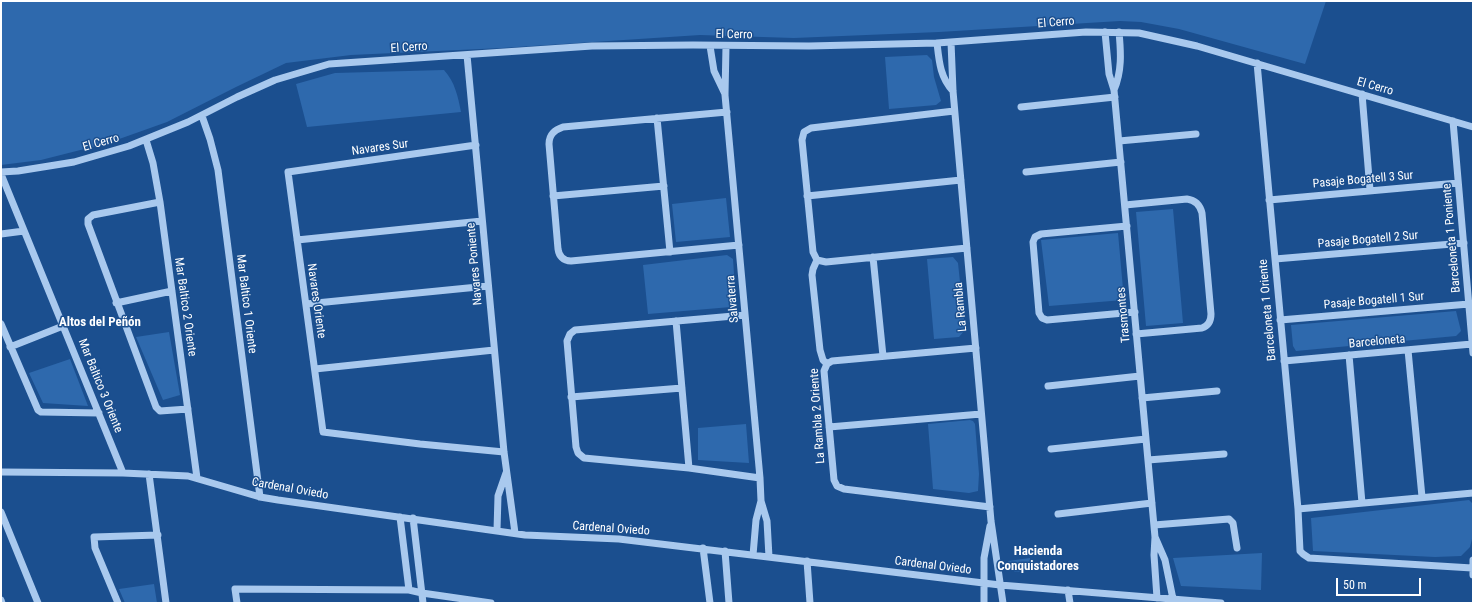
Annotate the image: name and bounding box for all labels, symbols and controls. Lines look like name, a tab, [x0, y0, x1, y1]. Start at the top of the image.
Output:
street label: El Cerro	[1037, 14, 1075, 32]
street label: El Cerro	[715, 27, 753, 43]
street label: El Cerro	[390, 40, 428, 56]
street label: El Cerro	[1355, 75, 1395, 99]
street label: El Cerro	[81, 131, 121, 155]
street label: Navares Sur	[351, 137, 409, 159]
street label: Pasaje Bogatell 3 Sur	[1312, 168, 1414, 192]
street label: Barceloneta 1 Poniente	[1440, 183, 1464, 293]
street label: Navares Poniente	[464, 222, 486, 306]
street label: Pasaje Bogatell 2 Sur	[1317, 228, 1419, 252]
street label: Mar Baltico 1 Oriente	[233, 254, 259, 354]
street label: Mar Baltico 2 Oriente	[171, 257, 199, 357]
street label: Barceloneta 1 Oriente	[1256, 258, 1280, 362]
street label: Navares Oriente	[304, 263, 328, 339]
street label: Salvaterra	[724, 275, 742, 323]
street label: La Rambla	[952, 282, 970, 332]
street label: Trasmontes	[1114, 286, 1134, 344]
street label: Pasaje Bogatell 1 Sur	[1323, 289, 1425, 313]
district label: Altos del Peñón	[59, 315, 141, 331]
street label: Barceloneta	[1348, 332, 1406, 352]
street label: Mar Baltico 3 Oriente	[75, 337, 125, 435]
street label: La Rambla 2 Oriente	[807, 368, 829, 464]
street label: Cardenal Oviedo	[251, 475, 329, 503]
street label: Cardenal Oviedo	[572, 519, 650, 539]
district label: Hacienda Conquistadores	[997, 544, 1079, 575]
street label: Cardenal Oviedo	[894, 554, 972, 578]
scale bar	[1338, 570, 1423, 596]
text: 50 m	[1343, 578, 1367, 592]

